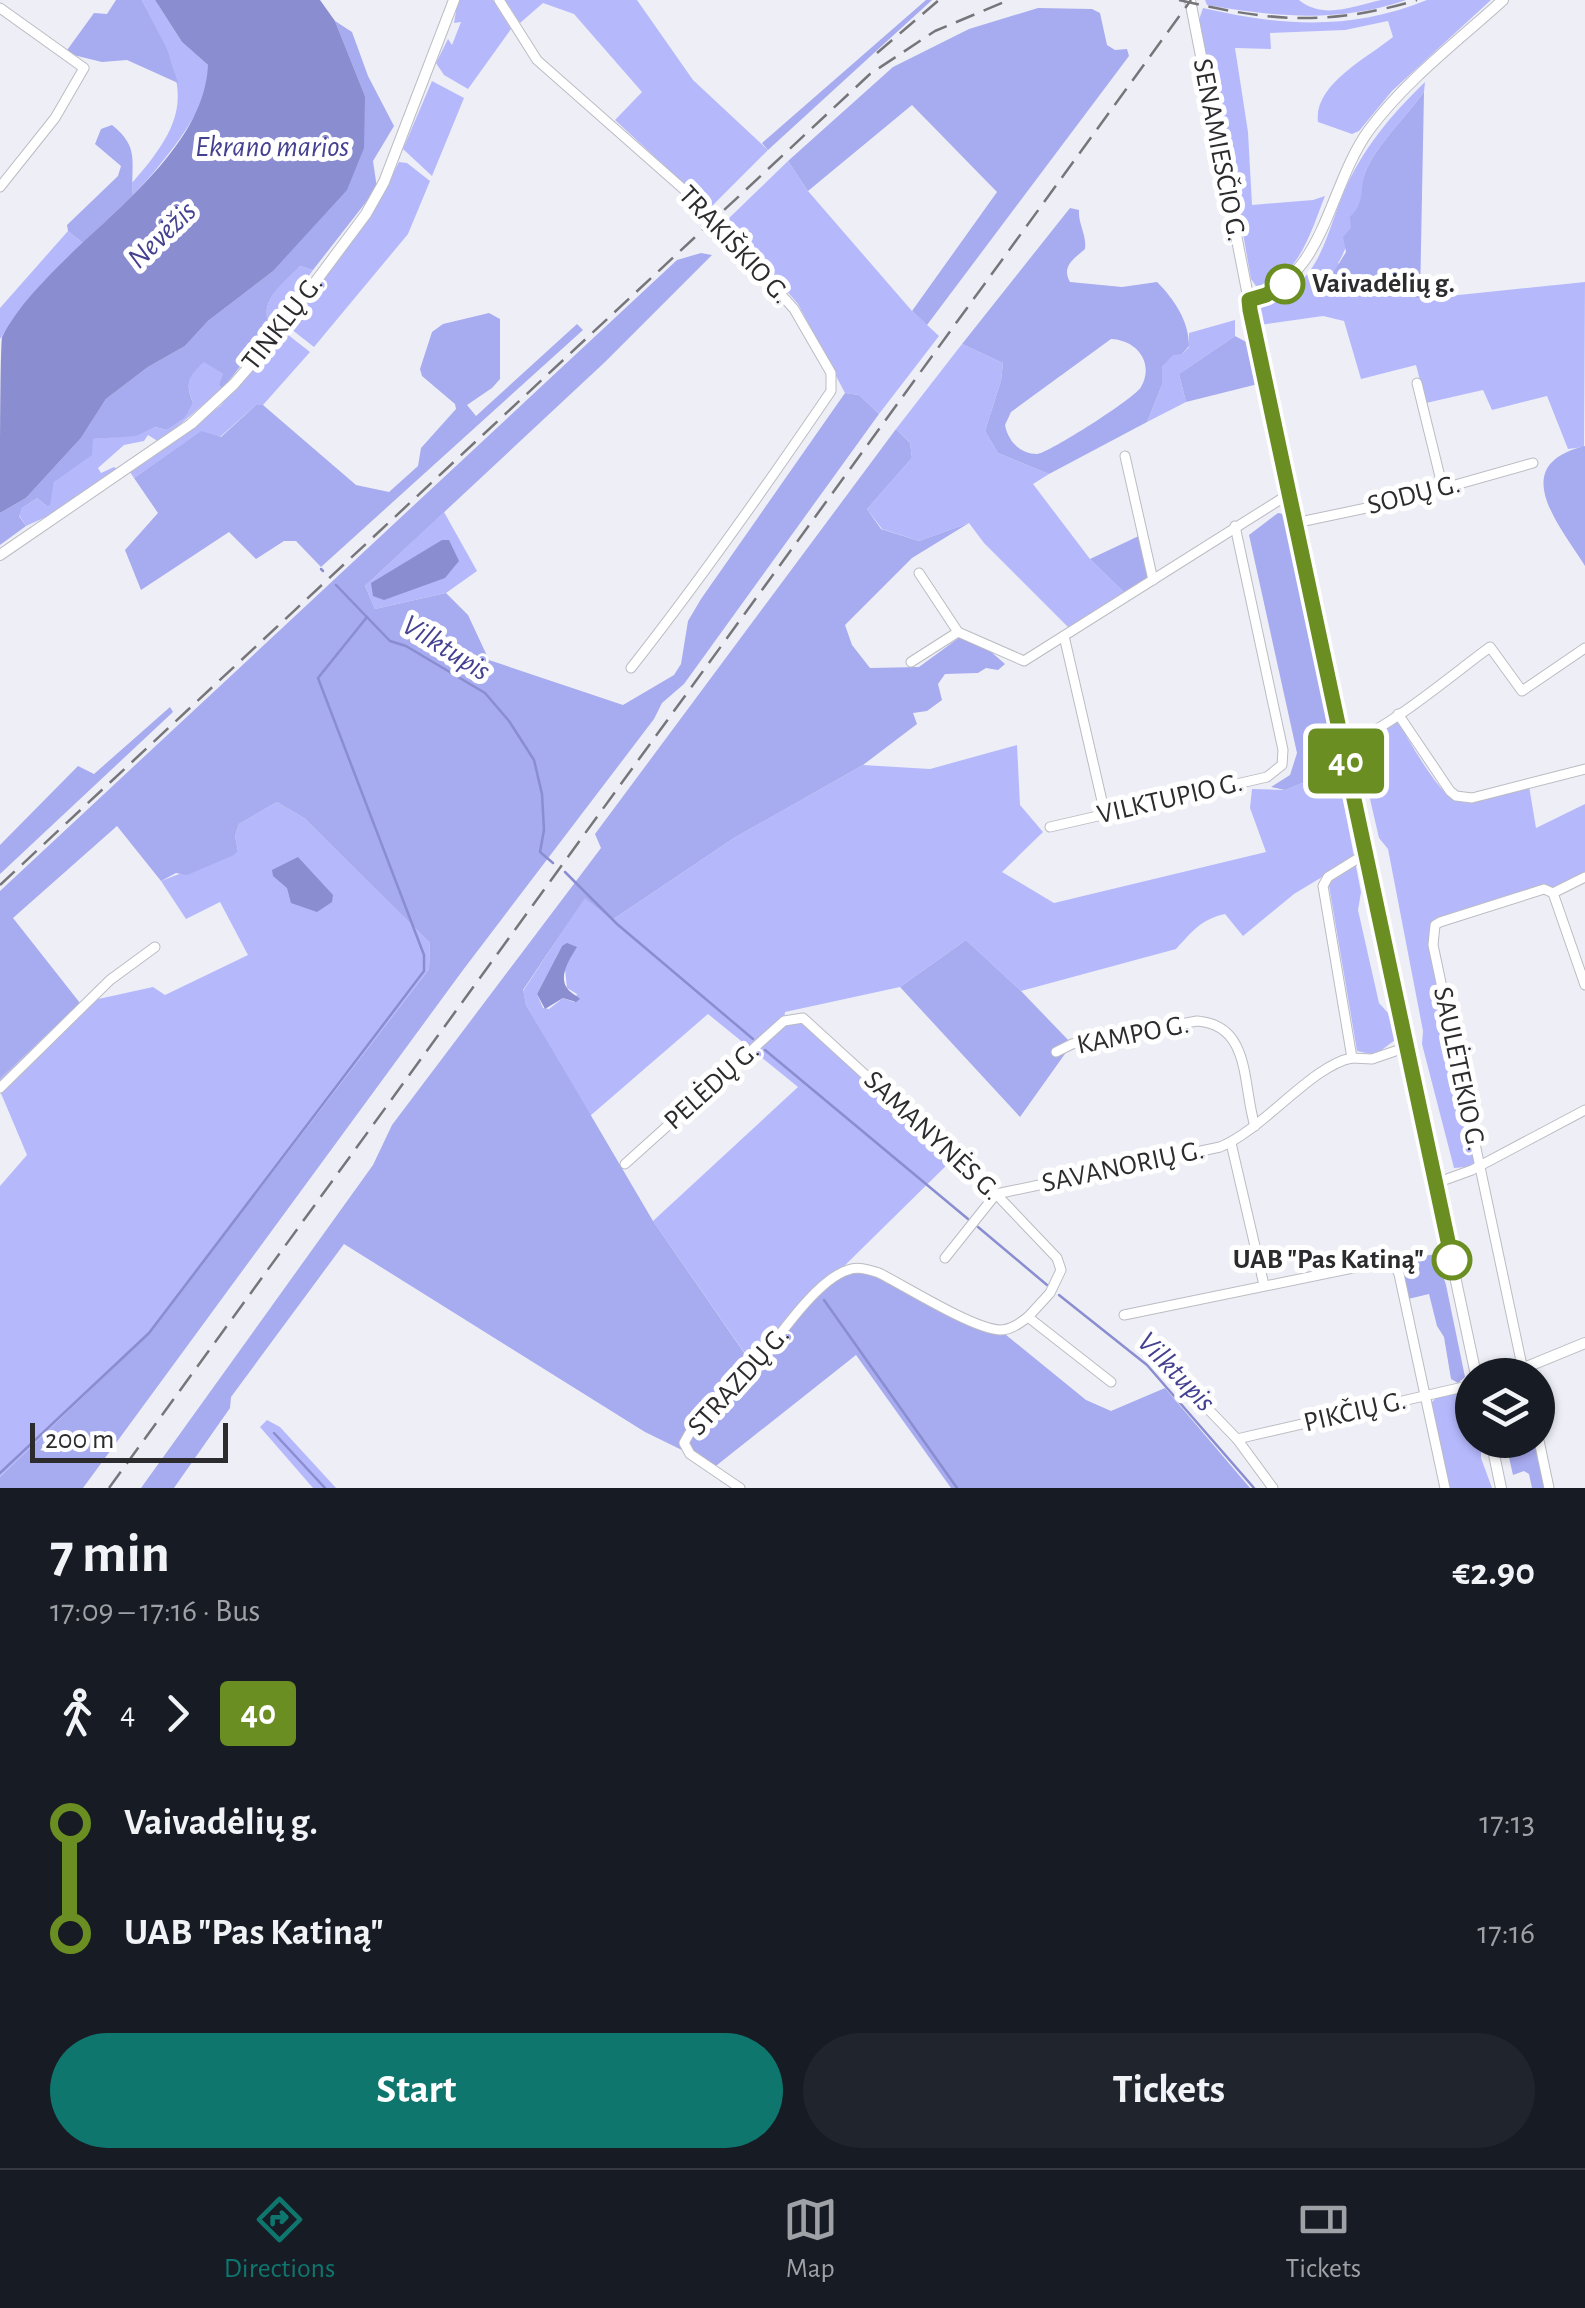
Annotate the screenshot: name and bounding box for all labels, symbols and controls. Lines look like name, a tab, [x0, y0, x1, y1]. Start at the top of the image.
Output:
street label: SENAMIESČIO G.	[1188, 56, 1252, 244]
water label: Ekrano marios	[195, 132, 350, 162]
street label: TRAKIŠKIO G.	[673, 179, 797, 309]
water label: Nevėžis	[122, 195, 202, 274]
marker: Vaivadėlių g.	[1266, 265, 1304, 303]
street label: TINKLŲ G.	[237, 270, 329, 376]
place label: Vaivadėlių g.	[1312, 270, 1455, 298]
street label: SODŲ G.	[1365, 470, 1463, 520]
water label: Vilktupis	[397, 610, 496, 687]
line badge: 40	[1301, 728, 1391, 794]
text: 40	[1328, 744, 1364, 779]
street label: VILKTUPIO G.	[1095, 769, 1245, 829]
street label: SAULĖTEKIO G.	[1428, 984, 1492, 1153]
street label: KAMPO G.	[1074, 1010, 1192, 1060]
street label: PELĖDŲ G.	[658, 1035, 765, 1135]
street label: SAMANYNĖS G.	[858, 1065, 1007, 1206]
street label: SAVANORIŲ G.	[1039, 1136, 1207, 1198]
marker: UAB "Pas Katiną"	[1433, 1241, 1471, 1279]
place label: UAB "Pas Katiną"	[1233, 1246, 1424, 1274]
street label: STRAZDŲ G.	[683, 1321, 795, 1441]
water label: Vilktupis	[1131, 1327, 1221, 1418]
map controls	[1455, 1358, 1555, 1458]
button: layers	[1455, 1358, 1555, 1458]
street label: PIKČIŲ G.	[1301, 1385, 1409, 1437]
scale bar	[30, 1418, 228, 1462]
text: 200 m	[45, 1426, 114, 1454]
text: 7 min	[50, 1527, 170, 1582]
text: €2.90	[1453, 1554, 1535, 1592]
text: 17:09 – 17:16 · Bus	[50, 1595, 260, 1627]
icon: walk	[50, 1686, 105, 1741]
icon: forward	[150, 1686, 205, 1741]
text: 40	[240, 1696, 276, 1731]
text: 4	[120, 1697, 135, 1729]
text: Vaivadėlių g.	[124, 1804, 318, 1842]
text: 17:13	[1479, 1807, 1535, 1839]
text: UAB "Pas Katiną"	[124, 1914, 384, 1952]
text: 17:16	[1477, 1917, 1535, 1949]
button: Start	[50, 2033, 783, 2148]
button: Tickets	[803, 2033, 1535, 2148]
tab: Directions	[224, 2192, 335, 2286]
tab: Map	[783, 2192, 838, 2286]
tab: Tickets	[1285, 2192, 1361, 2286]

